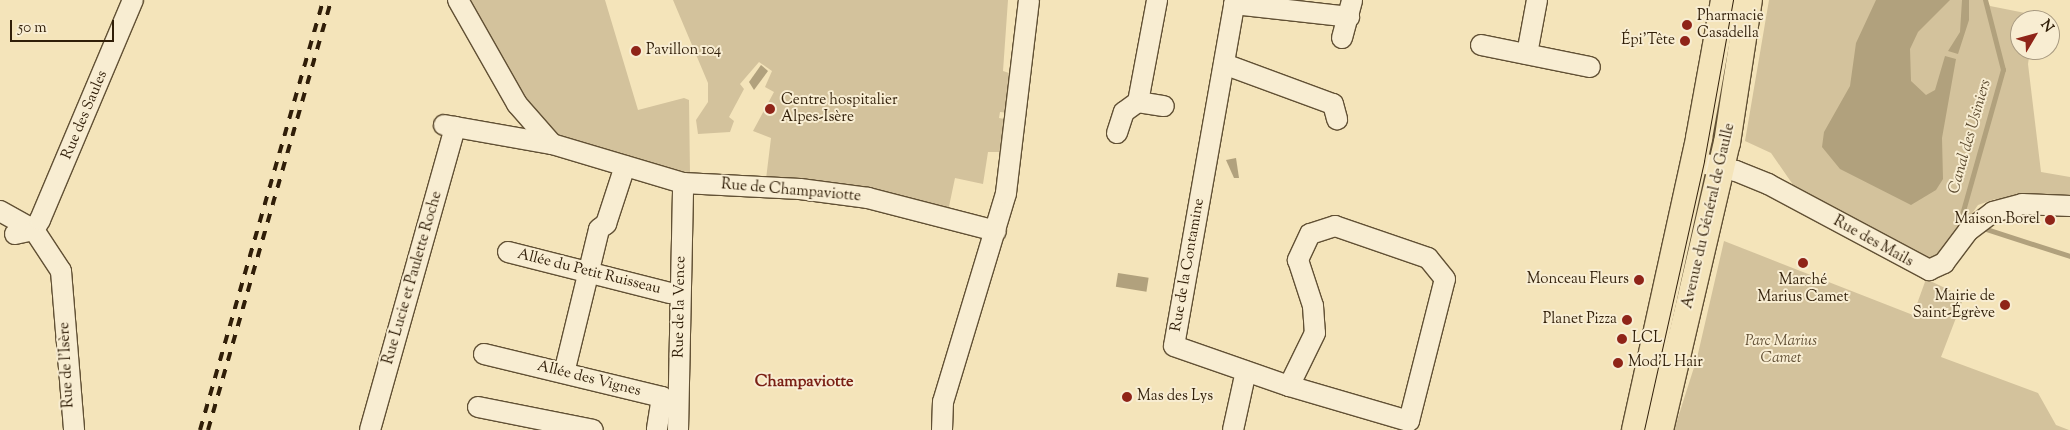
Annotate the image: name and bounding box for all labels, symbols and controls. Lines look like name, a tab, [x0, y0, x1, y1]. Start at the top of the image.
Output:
place label: Pharmacie Casadella	[1697, 7, 1764, 42]
scale bar	[12, 10, 116, 42]
north arrow	[2010, 10, 2060, 60]
text: N	[2035, 16, 2058, 37]
text: 50 m	[18, 18, 47, 39]
marker: Pharmacie Casadella	[1681, 19, 1693, 31]
place label: Épi’Tête	[1621, 32, 1675, 50]
marker: Épi’Tête	[1679, 35, 1691, 47]
place label: Pavillon 104	[646, 42, 721, 60]
marker: Pavillon 104	[630, 45, 642, 57]
street label: Rue des Saules	[58, 68, 112, 162]
water label: Canal des Usiniers	[1946, 78, 1996, 196]
place label: Centre hospitalier Alpes-Isère	[781, 91, 898, 126]
marker: Centre hospitalier Alpes-Isère	[763, 102, 777, 116]
street label: Avenue du Général de Gaulle	[1679, 122, 1739, 310]
street label: Rue de Champaviotte	[720, 176, 862, 206]
street label: Rue Lucie et Paulette Roche	[380, 189, 446, 367]
street label: Rue de la Contamine	[1167, 197, 1209, 333]
place label: Maison Borel	[1955, 211, 2040, 229]
street label: Rue des Mails	[1830, 213, 1916, 271]
marker: Maison Borel	[2044, 214, 2056, 226]
street label: Allée du Petit Ruisseau	[515, 245, 663, 299]
street label: Rue de la Vence	[670, 256, 690, 358]
marker: Marché Marius Camet	[1797, 257, 1809, 269]
place label: Monceau Fleurs	[1527, 271, 1629, 289]
place label: Marché Marius Camet	[1757, 271, 1849, 306]
marker: Monceau Fleurs	[1633, 274, 1645, 286]
place label: Mairie de Saint-Égrève	[1913, 287, 1995, 322]
marker: Mairie de Saint-Égrève	[1999, 299, 2011, 311]
place label: Planet Pizza	[1543, 311, 1617, 329]
marker: Planet Pizza	[1621, 314, 1633, 326]
street label: Rue de l'Isère	[56, 322, 78, 408]
place label: LCL	[1632, 330, 1662, 348]
park label: Parc Marius Camet	[1745, 332, 1817, 367]
marker: LCL	[1616, 333, 1628, 345]
place label: Mod'L Hair	[1628, 354, 1703, 372]
street label: Allée des Vignes	[535, 357, 643, 401]
marker: Mod'L Hair	[1612, 357, 1624, 369]
district label: Champaviotte	[755, 373, 853, 393]
place label: Mas des Lys	[1137, 388, 1213, 406]
marker: Mas des Lys	[1121, 391, 1133, 403]

